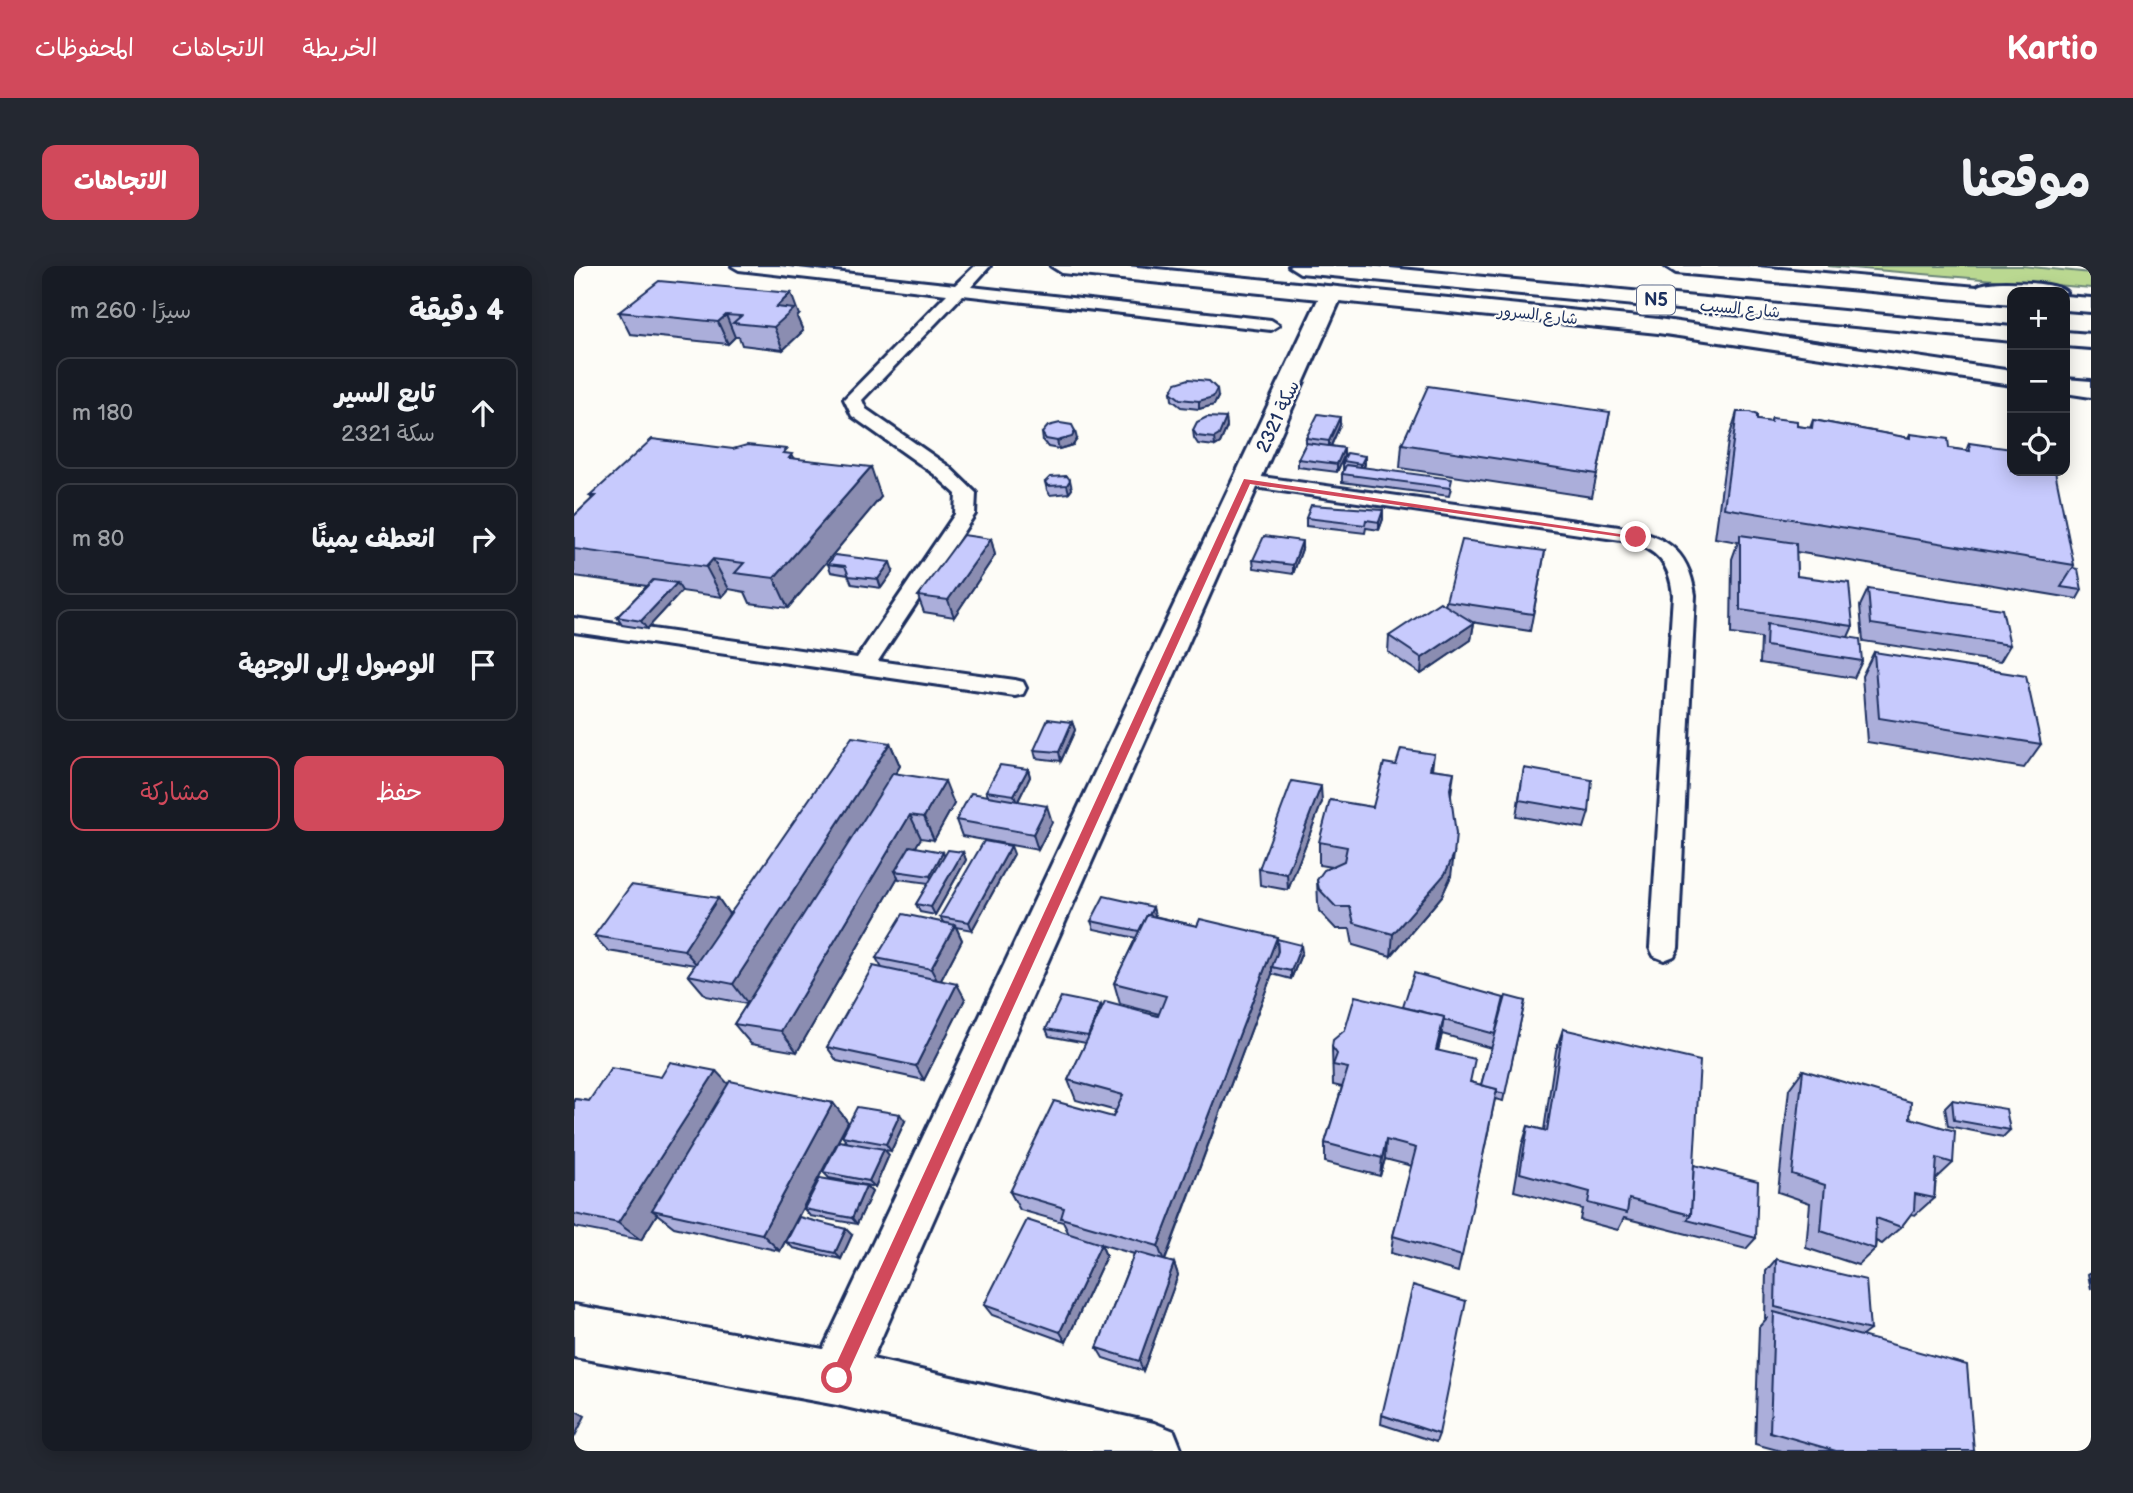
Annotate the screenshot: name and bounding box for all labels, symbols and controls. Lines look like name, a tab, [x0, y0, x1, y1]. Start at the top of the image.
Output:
text: Kartio	[2006, 29, 2098, 69]
text: المحفوظات	[35, 34, 134, 63]
text: الاتجاهات	[172, 34, 265, 63]
text: الخريطة	[303, 34, 377, 63]
button: الاتجاهات	[42, 145, 199, 220]
text: موقعنا	[1961, 152, 2091, 211]
road number: N5	[1637, 285, 1675, 314]
map controls	[2007, 287, 2070, 476]
button: +	[2007, 287, 2070, 350]
text: 4 دقيقة	[409, 293, 504, 329]
text: سيرًا · 260 m	[70, 297, 191, 325]
street label: شارع السيب	[1699, 297, 1781, 323]
street label: شارع السرور	[1495, 302, 1579, 330]
button: −	[2007, 350, 2070, 413]
street label: سكة 2321	[1252, 377, 1305, 457]
text: تابع السير	[335, 379, 435, 410]
icon: ahead	[464, 394, 502, 432]
text: 180 m	[72, 399, 133, 427]
button: locate	[2007, 413, 2070, 476]
text: سكة 2321	[341, 420, 435, 448]
icon: right	[464, 520, 502, 558]
route end	[1620, 521, 1651, 552]
text: انعطف يمينًا	[312, 524, 435, 555]
text: 80 m	[72, 525, 124, 553]
icon: arrive	[464, 646, 502, 684]
text: الوصول إلى الوجهة	[238, 650, 435, 681]
button: مشاركة	[70, 756, 280, 831]
button: حفظ	[294, 756, 504, 831]
route start	[821, 1362, 852, 1393]

